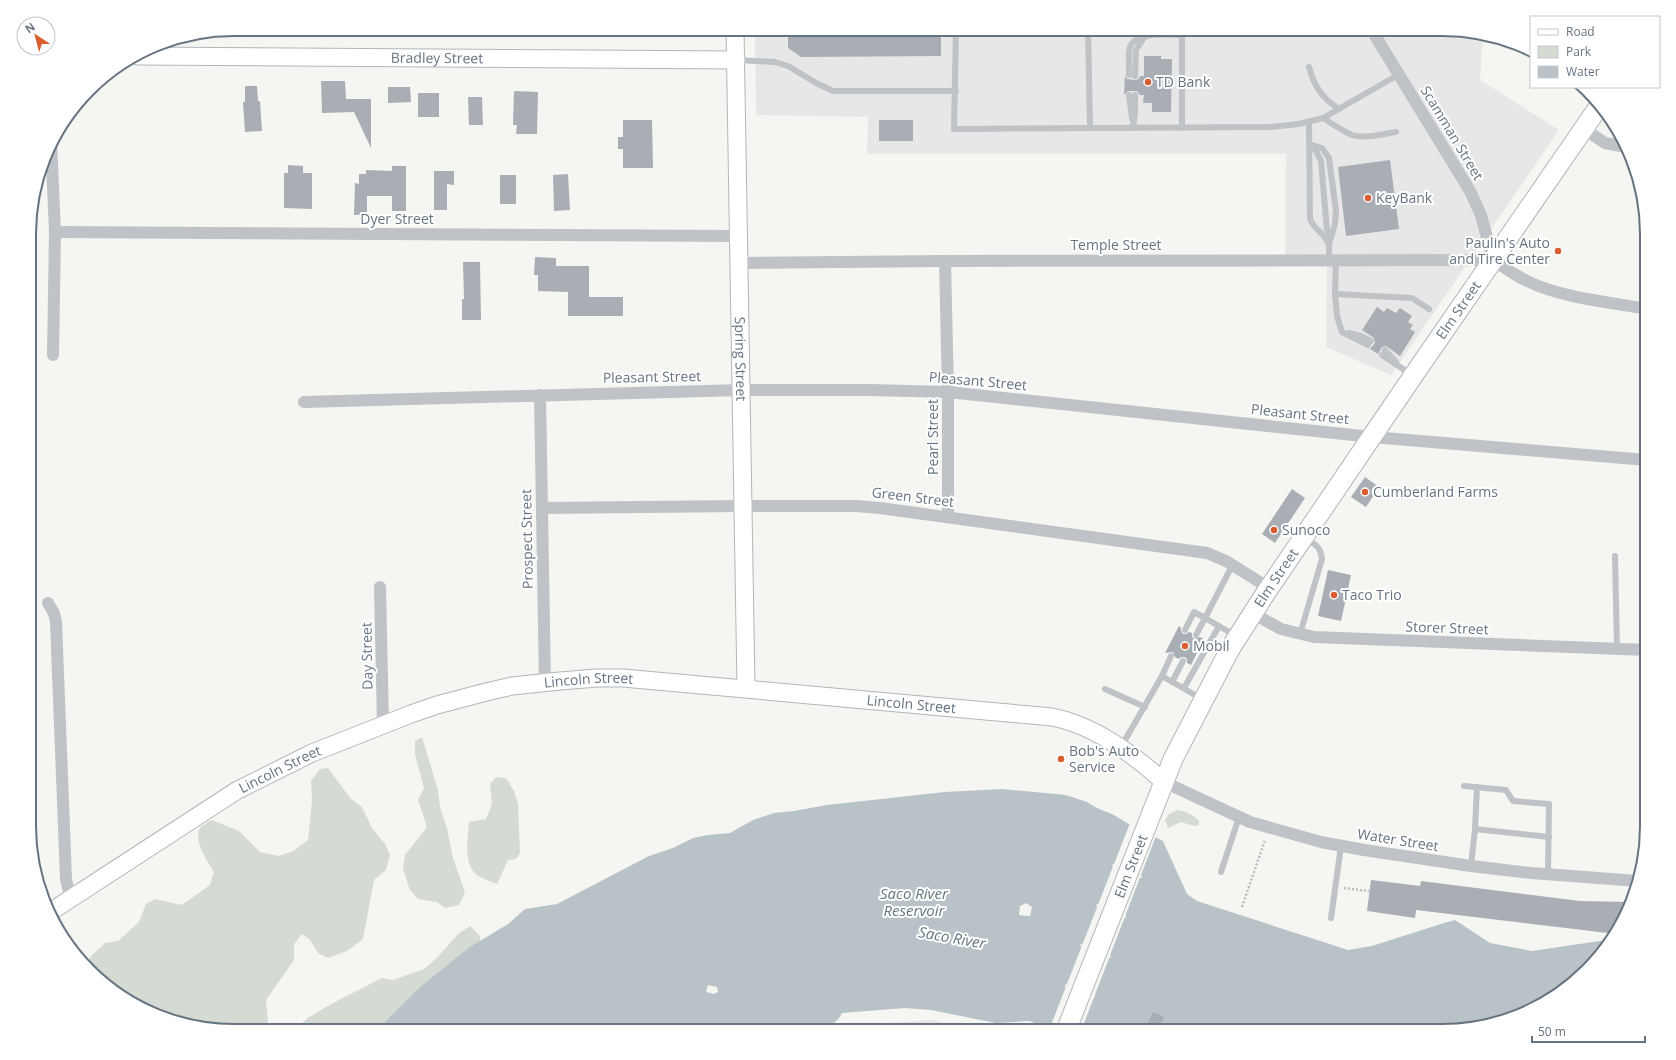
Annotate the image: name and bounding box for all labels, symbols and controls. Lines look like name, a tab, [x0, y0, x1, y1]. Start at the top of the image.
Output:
north arrow	[16, 16, 56, 56]
legend	[1530, 16, 1660, 88]
text: N	[22, 19, 38, 36]
text: Road	[1566, 23, 1595, 40]
text: Park	[1566, 43, 1592, 60]
street label: Bradley Street	[391, 48, 483, 67]
text: Water	[1566, 63, 1600, 80]
place label: TD Bank	[1156, 72, 1211, 91]
marker: TD Bank	[1143, 77, 1153, 87]
street label: Scamman Street	[1417, 82, 1488, 184]
place label: KeyBank	[1376, 188, 1433, 207]
marker: KeyBank	[1363, 193, 1373, 203]
street label: Dyer Street	[360, 209, 434, 228]
place label: Paulin's Auto and Tire Center	[1449, 233, 1550, 268]
street label: Temple Street	[1070, 235, 1162, 254]
marker: Paulin's Auto and Tire Center	[1553, 246, 1563, 256]
street label: Elm Street	[1431, 277, 1485, 343]
street label: Spring Street	[731, 317, 751, 401]
street label: Pleasant Street	[603, 366, 701, 387]
street label: Pleasant Street	[928, 367, 1028, 394]
street label: Pearl Street	[923, 399, 942, 475]
street label: Pleasant Street	[1250, 399, 1350, 428]
street label: Green Street	[871, 482, 955, 511]
place label: Cumberland Farms	[1373, 482, 1498, 501]
marker: Cumberland Farms	[1360, 487, 1370, 497]
street label: Prospect Street	[516, 489, 537, 589]
place label: Sunoco	[1282, 520, 1330, 539]
marker: Sunoco	[1269, 525, 1279, 535]
street label: Elm Street	[1249, 544, 1302, 611]
place label: Taco Trio	[1342, 585, 1402, 604]
marker: Taco Trio	[1329, 590, 1339, 600]
street label: Storer Street	[1405, 617, 1489, 638]
street label: Day Street	[356, 622, 377, 690]
place label: Mobil	[1193, 636, 1230, 655]
marker: Mobil	[1180, 641, 1190, 651]
street label: Lincoln Street	[543, 668, 634, 692]
street label: Lincoln Street	[866, 690, 957, 717]
street label: Lincoln Street	[235, 740, 324, 797]
place label: Bob's Auto Service	[1069, 741, 1139, 776]
marker: Bob's Auto Service	[1056, 754, 1066, 764]
street label: Water Street	[1356, 824, 1440, 855]
street label: Elm Street	[1109, 831, 1151, 901]
water label: Saco River Reservoir	[880, 883, 949, 920]
water label: Saco River	[917, 921, 988, 953]
scale bar	[1532, 1018, 1645, 1044]
text: 50 m	[1538, 1023, 1566, 1040]

